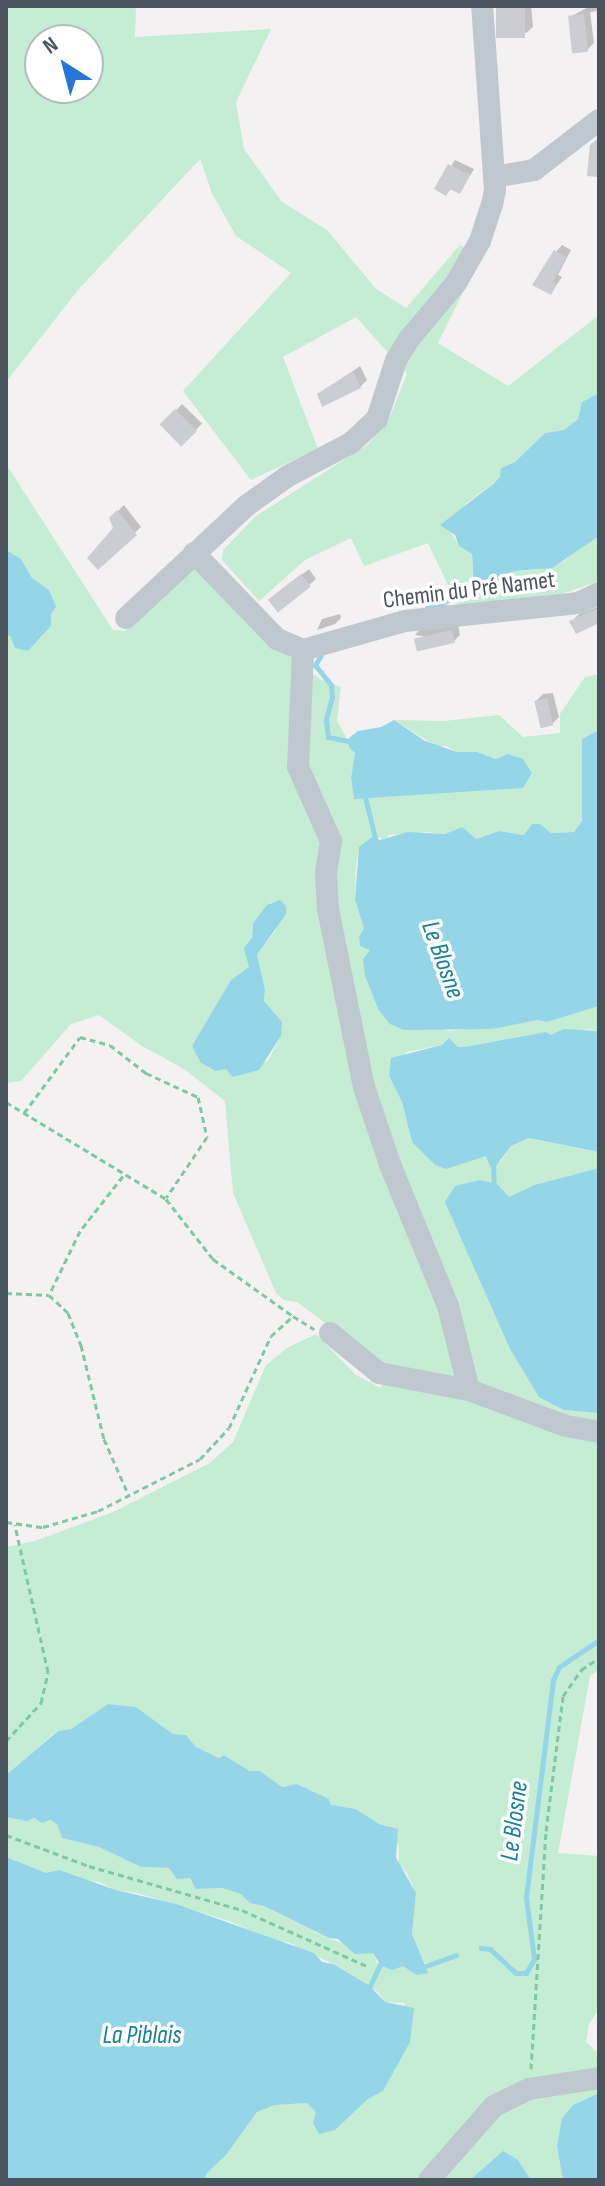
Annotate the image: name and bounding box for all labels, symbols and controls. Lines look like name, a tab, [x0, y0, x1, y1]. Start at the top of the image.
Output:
north arrow	[24, 24, 104, 104]
text: N	[38, 31, 63, 60]
street label: Chemin du Pré Namet	[381, 565, 557, 615]
water label: Le Blosne	[414, 917, 470, 1003]
water label: Le Blosne	[495, 1779, 535, 1863]
water label: La Piblais	[103, 2020, 181, 2052]

